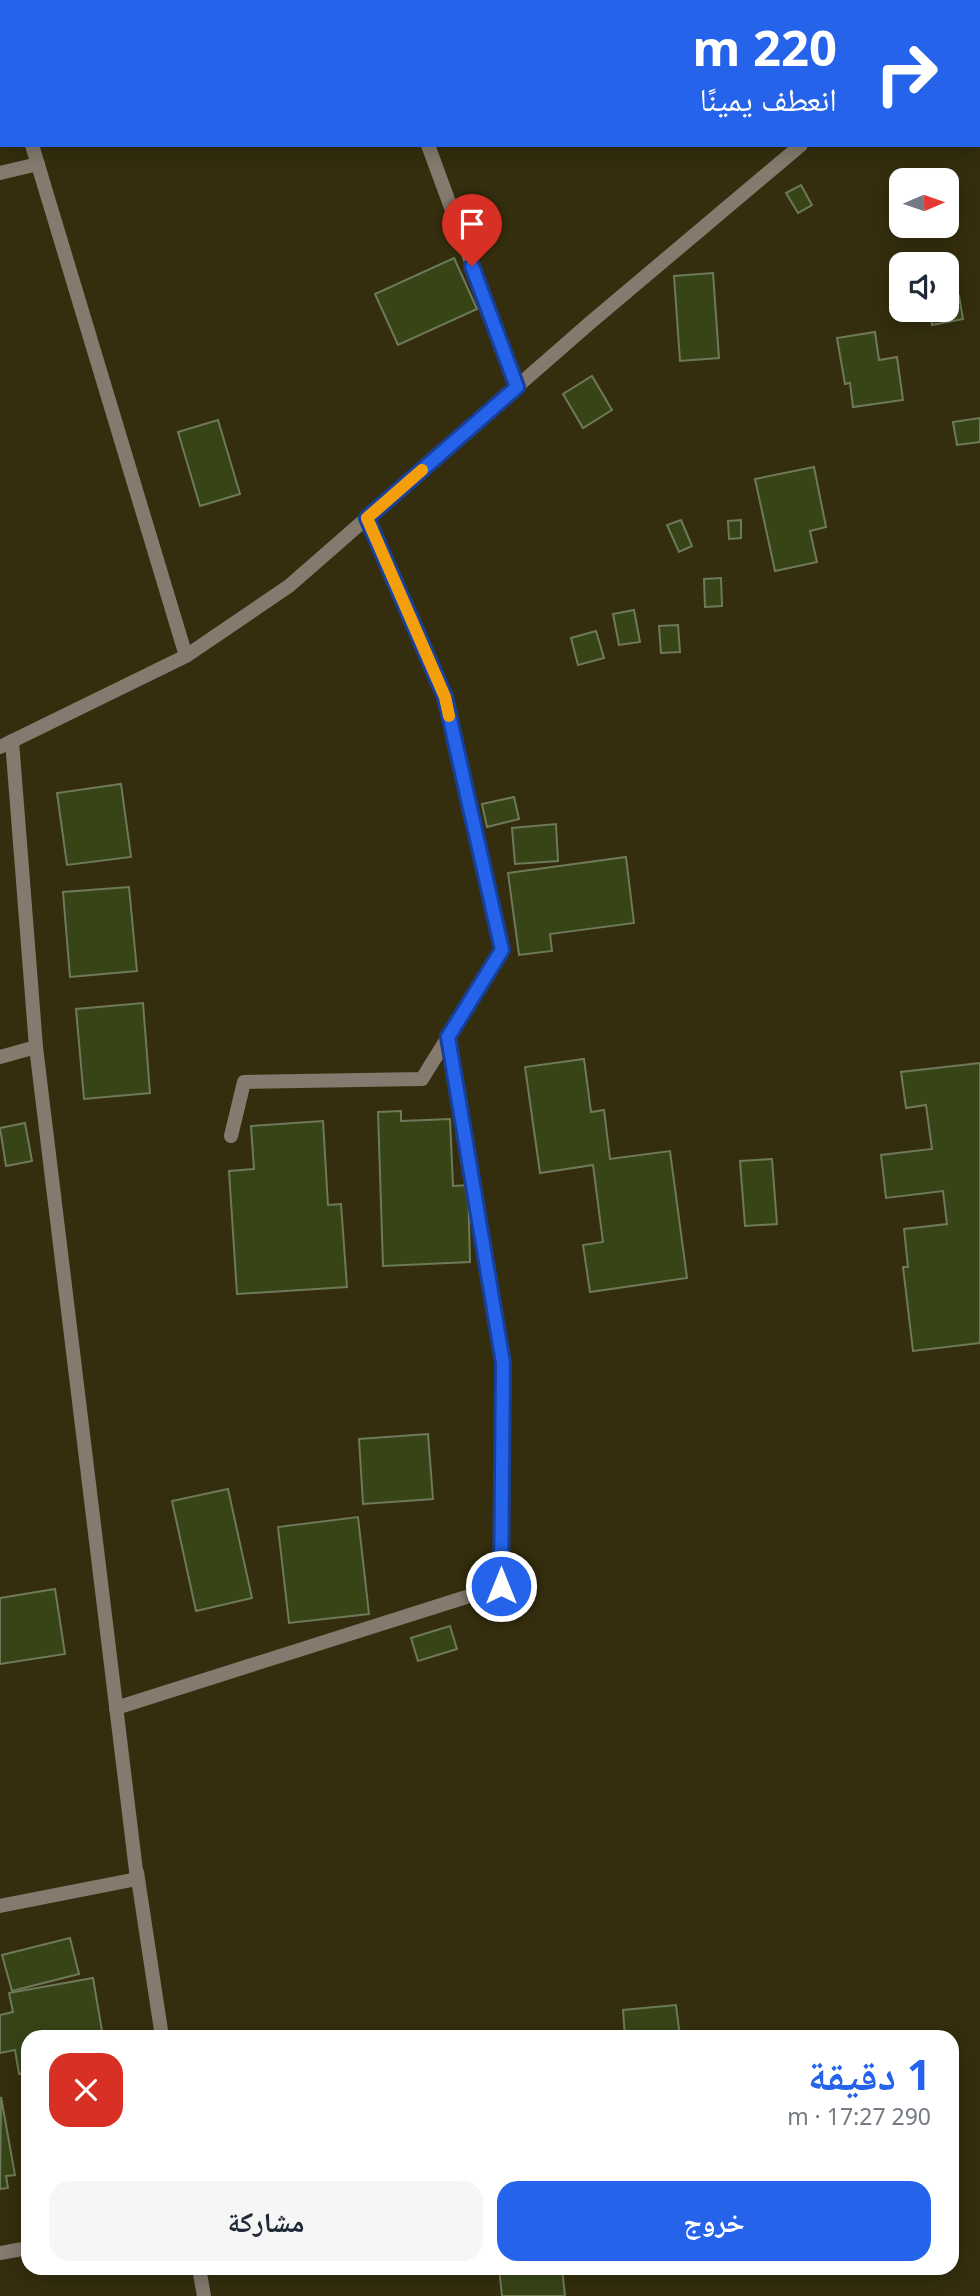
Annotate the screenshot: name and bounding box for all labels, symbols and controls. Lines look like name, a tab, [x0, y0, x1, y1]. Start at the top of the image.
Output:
text: 220 m	[692, 14, 837, 80]
icon: right	[861, 28, 952, 119]
text: انعطف يمينًا	[700, 77, 837, 120]
north arrow	[889, 168, 959, 238]
map controls	[889, 168, 959, 322]
pin	[442, 194, 502, 266]
icon: arrive	[453, 205, 491, 243]
button: sound	[889, 252, 959, 322]
position arrow	[464, 1549, 538, 1623]
text: 1 دقيقة	[808, 2045, 931, 2102]
button: close	[49, 2053, 123, 2127]
text: 290 m · 17:27	[787, 2100, 931, 2132]
button: مشاركة	[49, 2181, 483, 2261]
button: خروج	[497, 2181, 931, 2261]

